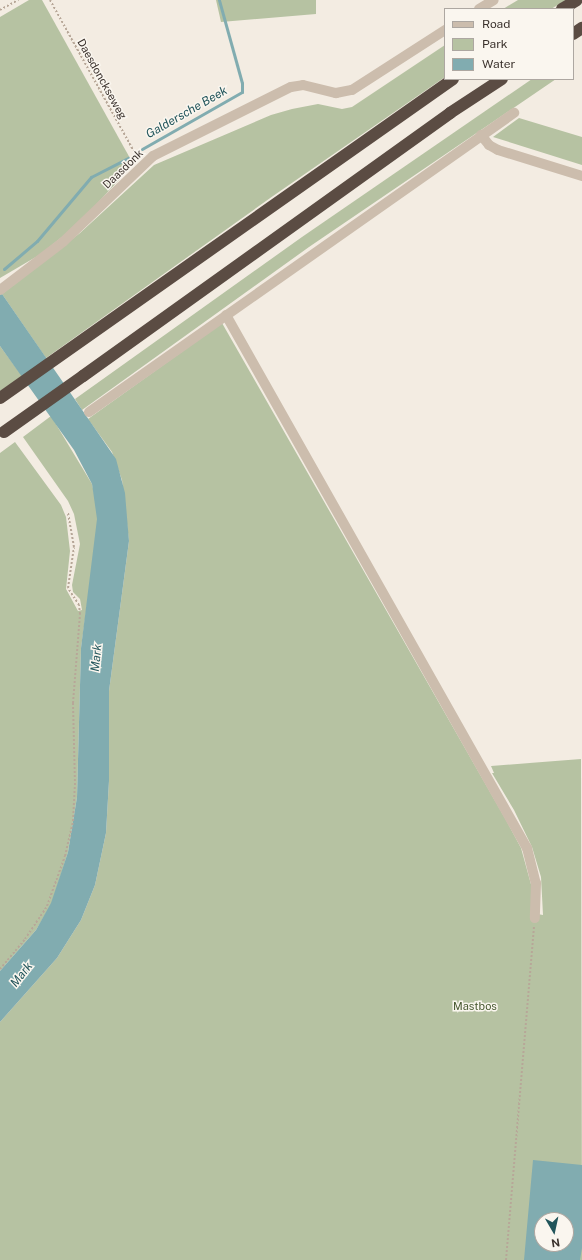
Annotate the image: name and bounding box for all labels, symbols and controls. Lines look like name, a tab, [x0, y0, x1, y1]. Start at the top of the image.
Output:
legend	[444, 8, 574, 80]
text: Road	[482, 17, 510, 31]
street label: Daesdonckseweg	[74, 37, 130, 121]
text: Park	[482, 37, 508, 51]
text: Water	[482, 57, 515, 71]
water label: Galdersche Beek	[144, 84, 230, 142]
street label: Daasdonk	[100, 147, 146, 191]
water label: Mark	[88, 644, 106, 672]
water label: Mark	[8, 960, 36, 990]
park label: Mastbos	[453, 999, 497, 1013]
north arrow	[534, 1212, 574, 1252]
text: N	[551, 1236, 561, 1249]

